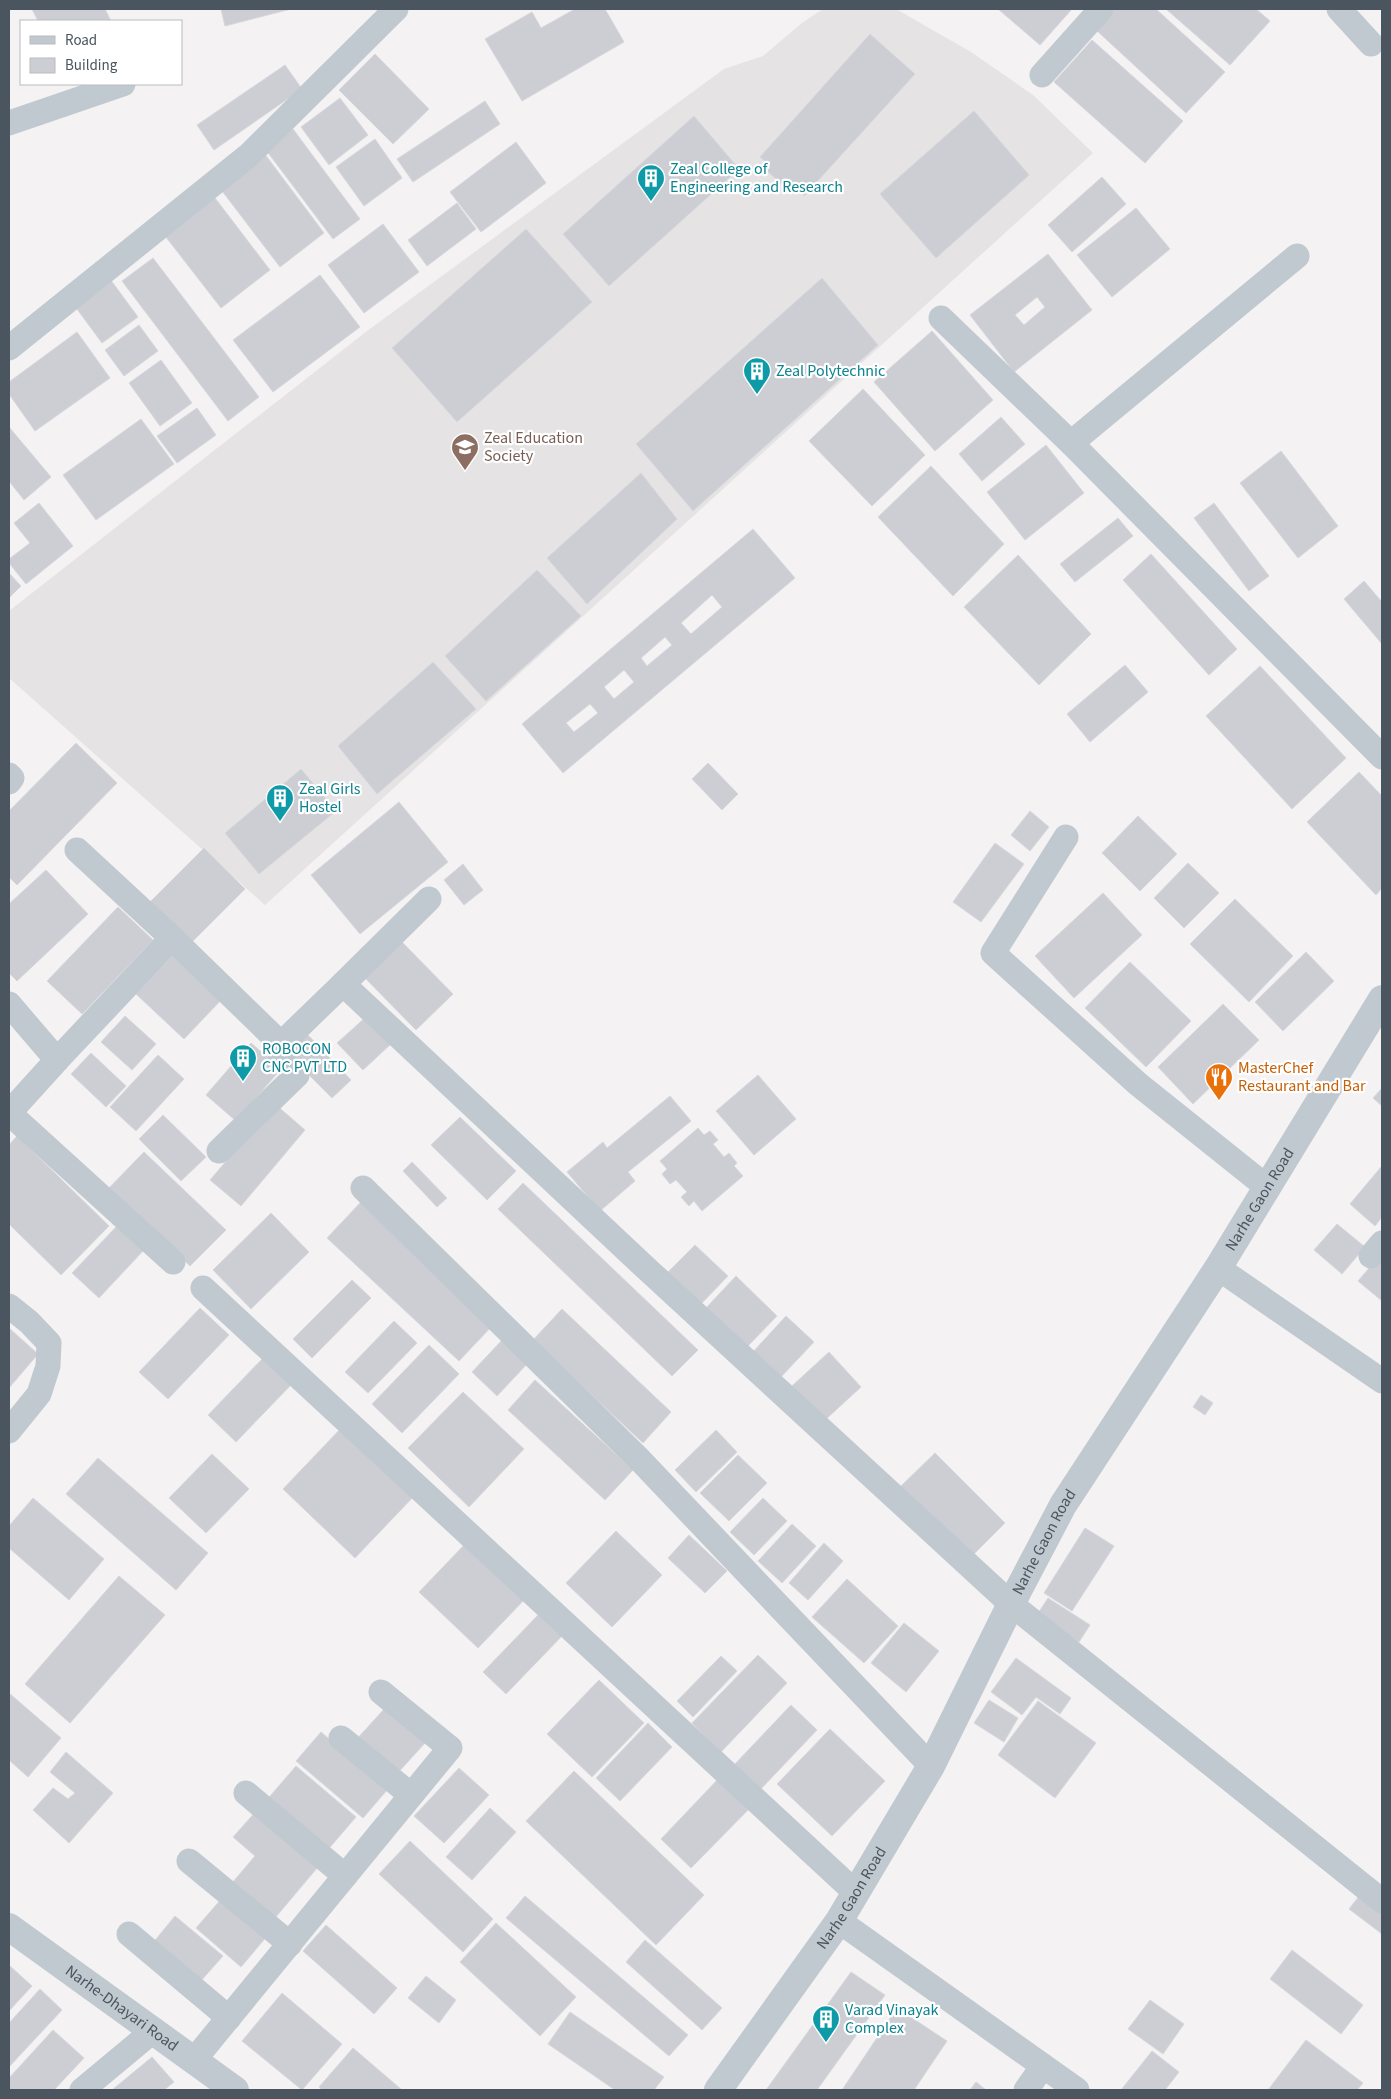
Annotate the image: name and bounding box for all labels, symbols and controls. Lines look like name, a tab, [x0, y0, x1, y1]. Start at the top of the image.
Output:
legend	[20, 20, 182, 85]
text: Road	[65, 30, 97, 51]
text: Building	[65, 55, 118, 76]
place label: Zeal College of Engineering and Research	[670, 158, 843, 198]
building icon: Zeal College of Engineering and Research	[636, 163, 666, 202]
building icon: Zeal Polytechnic	[742, 356, 772, 395]
place label: Zeal Polytechnic	[776, 360, 885, 382]
place label: Zeal Education Society	[484, 427, 583, 467]
school or university icon: Zeal Education Society	[450, 432, 480, 471]
place label: Zeal Girls Hostel	[299, 778, 361, 818]
building icon: Zeal Girls Hostel	[265, 783, 295, 822]
place label: ROBOCON CNC PVT LTD	[262, 1038, 347, 1078]
building icon: ROBOCON CNC PVT LTD	[228, 1043, 258, 1082]
place label: MasterChef Restaurant and Bar	[1238, 1057, 1366, 1097]
restaurant icon: MasterChef Restaurant and Bar	[1204, 1062, 1234, 1101]
street label: Narhe Gaon Road	[1220, 1144, 1300, 1255]
street label: Narhe Gaon Road	[1007, 1485, 1081, 1599]
street label: Narhe Gaon Road	[811, 1843, 892, 1954]
street label: Narhe-Dhayari Road	[61, 1960, 183, 2057]
place label: Varad Vinayak Complex	[845, 1999, 938, 2039]
building icon: Varad Vinayak Complex	[811, 2004, 841, 2043]

